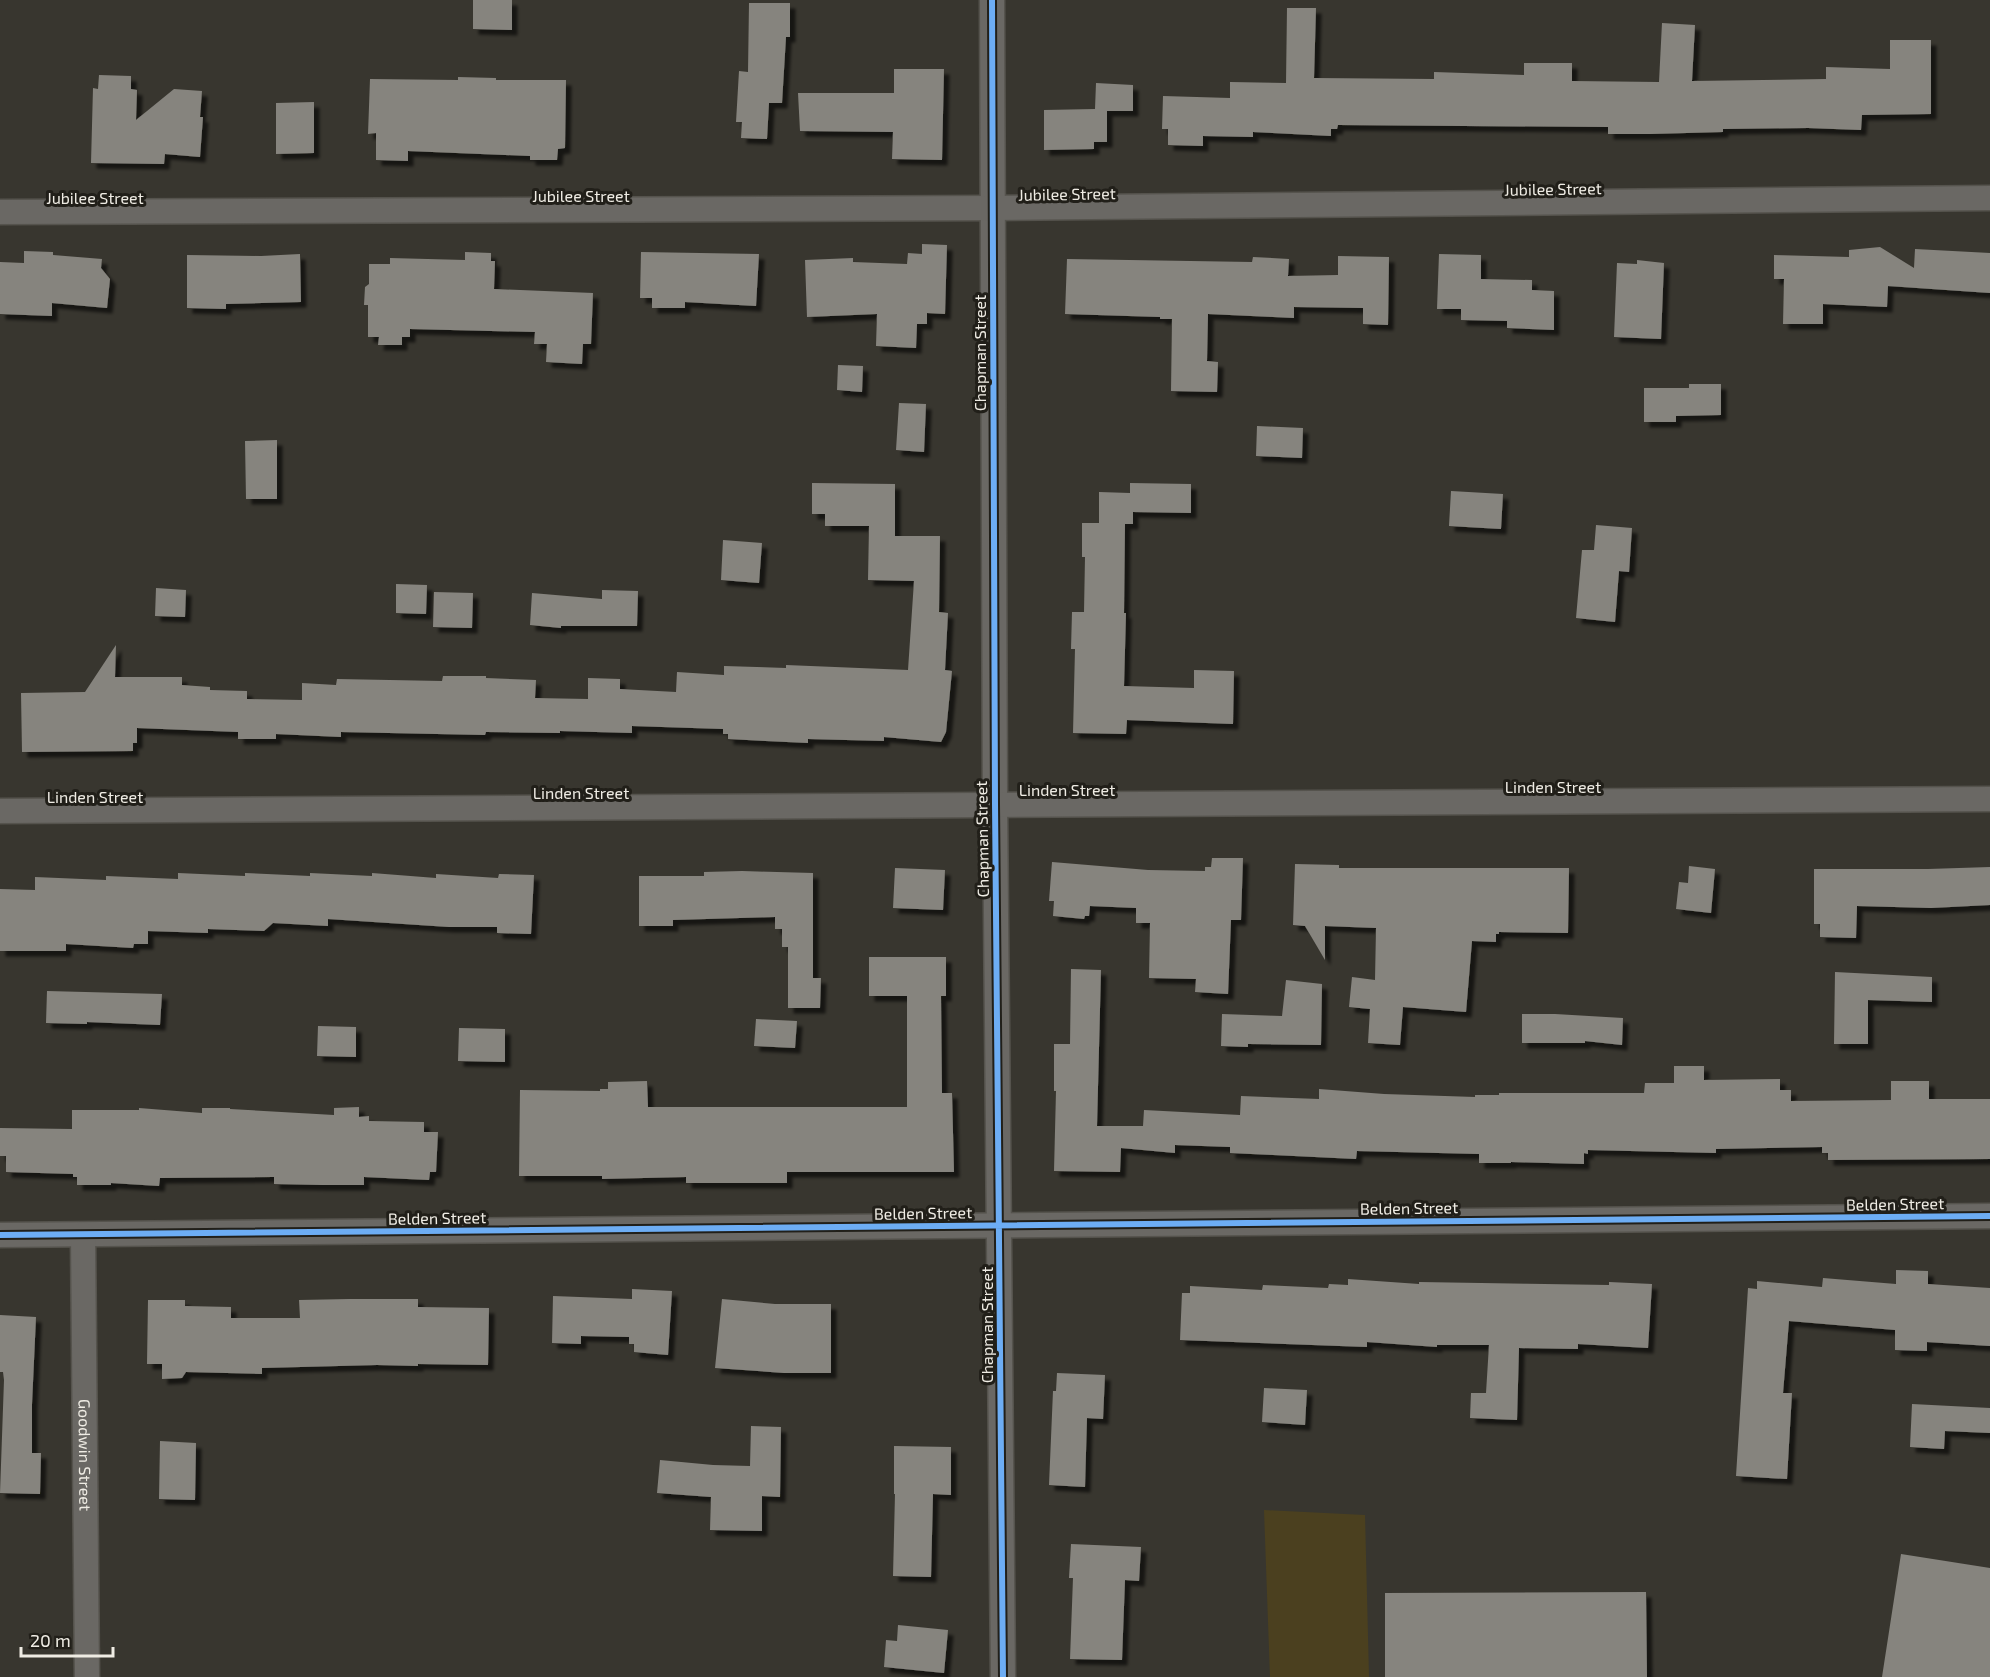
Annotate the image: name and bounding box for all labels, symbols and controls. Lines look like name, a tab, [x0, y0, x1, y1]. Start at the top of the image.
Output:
street label: Jubilee Street	[1504, 178, 1602, 199]
street label: Jubilee Street	[1018, 183, 1116, 204]
street label: Jubilee Street	[532, 186, 630, 205]
street label: Jubilee Street	[46, 188, 144, 207]
street label: Chapman Street	[970, 295, 989, 411]
street label: Linden Street	[1505, 777, 1601, 796]
street label: Linden Street	[1019, 780, 1115, 799]
street label: Chapman Street	[971, 781, 992, 897]
street label: Linden Street	[533, 783, 629, 802]
street label: Linden Street	[47, 787, 143, 806]
street label: Belden Street	[1846, 1193, 1944, 1214]
street label: Belden Street	[1360, 1197, 1458, 1218]
street label: Belden Street	[874, 1202, 972, 1223]
street label: Belden Street	[388, 1207, 486, 1228]
street label: Chapman Street	[977, 1267, 996, 1383]
street label: Goodwin Street	[75, 1399, 95, 1511]
scale bar	[21, 1620, 112, 1658]
text: 20 m	[30, 1629, 71, 1651]

